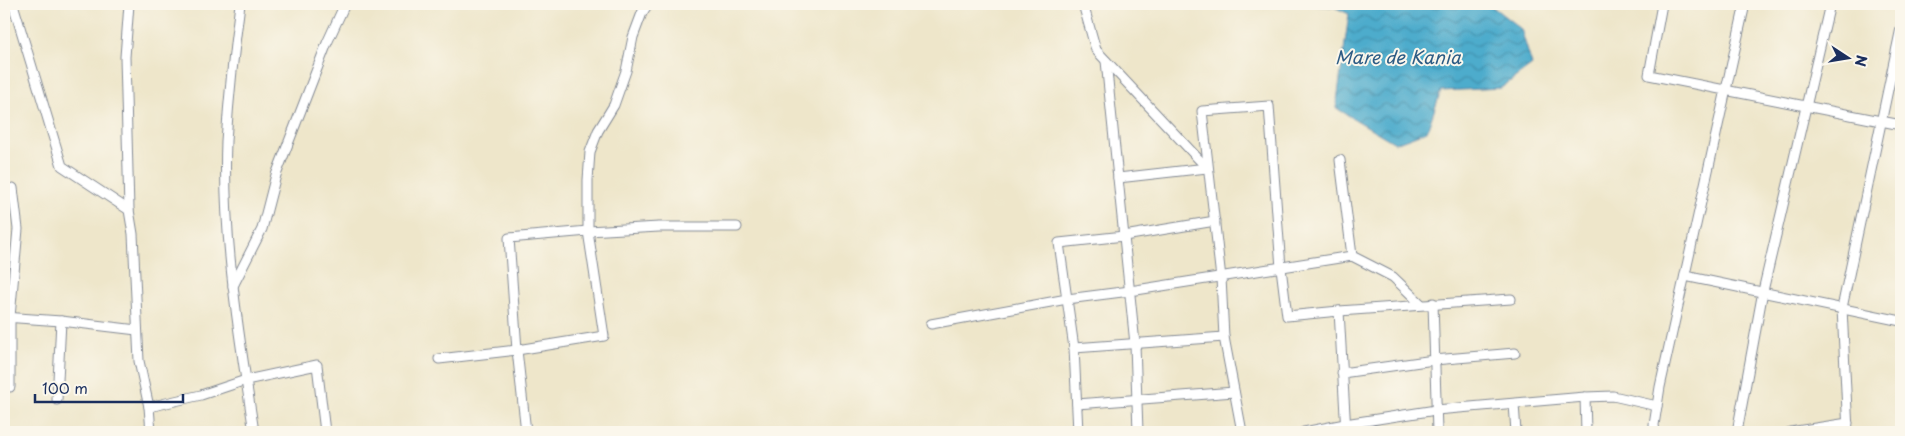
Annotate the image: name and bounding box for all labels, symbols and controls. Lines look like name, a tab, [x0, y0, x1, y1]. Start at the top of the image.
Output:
north arrow	[1822, 32, 1872, 82]
water label: Mare de Kania	[1335, 43, 1462, 70]
text: N	[1850, 53, 1873, 68]
scale bar	[35, 371, 182, 403]
text: 100 m	[42, 376, 88, 399]

